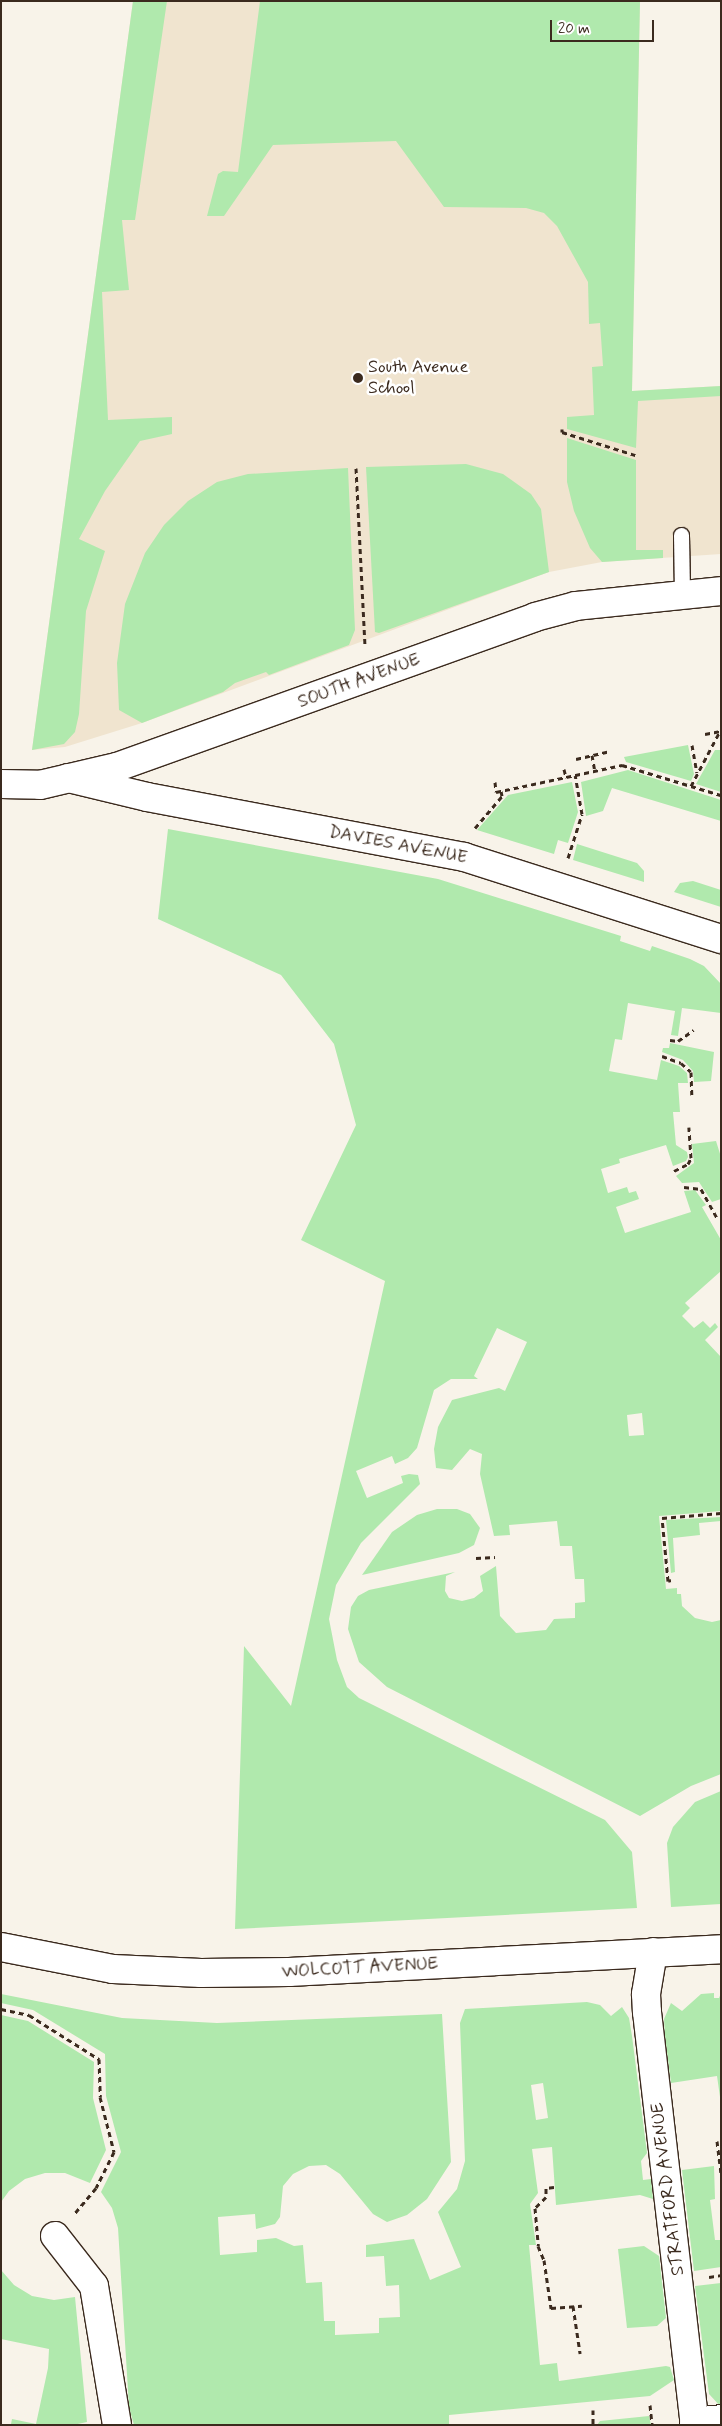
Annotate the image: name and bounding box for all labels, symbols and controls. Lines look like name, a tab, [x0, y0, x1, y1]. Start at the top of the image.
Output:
scale bar	[552, 10, 656, 42]
text: 20 m	[558, 19, 590, 39]
place label: South Avenue School	[368, 357, 468, 399]
marker: South Avenue School	[352, 372, 364, 384]
street label: SOUTH AVENUE	[294, 649, 424, 713]
street label: DAVIES AVENUE	[327, 821, 469, 869]
street label: WOLCOTT AVENUE	[281, 1953, 439, 1983]
street label: STRATFORD AVENUE	[646, 2100, 690, 2278]

